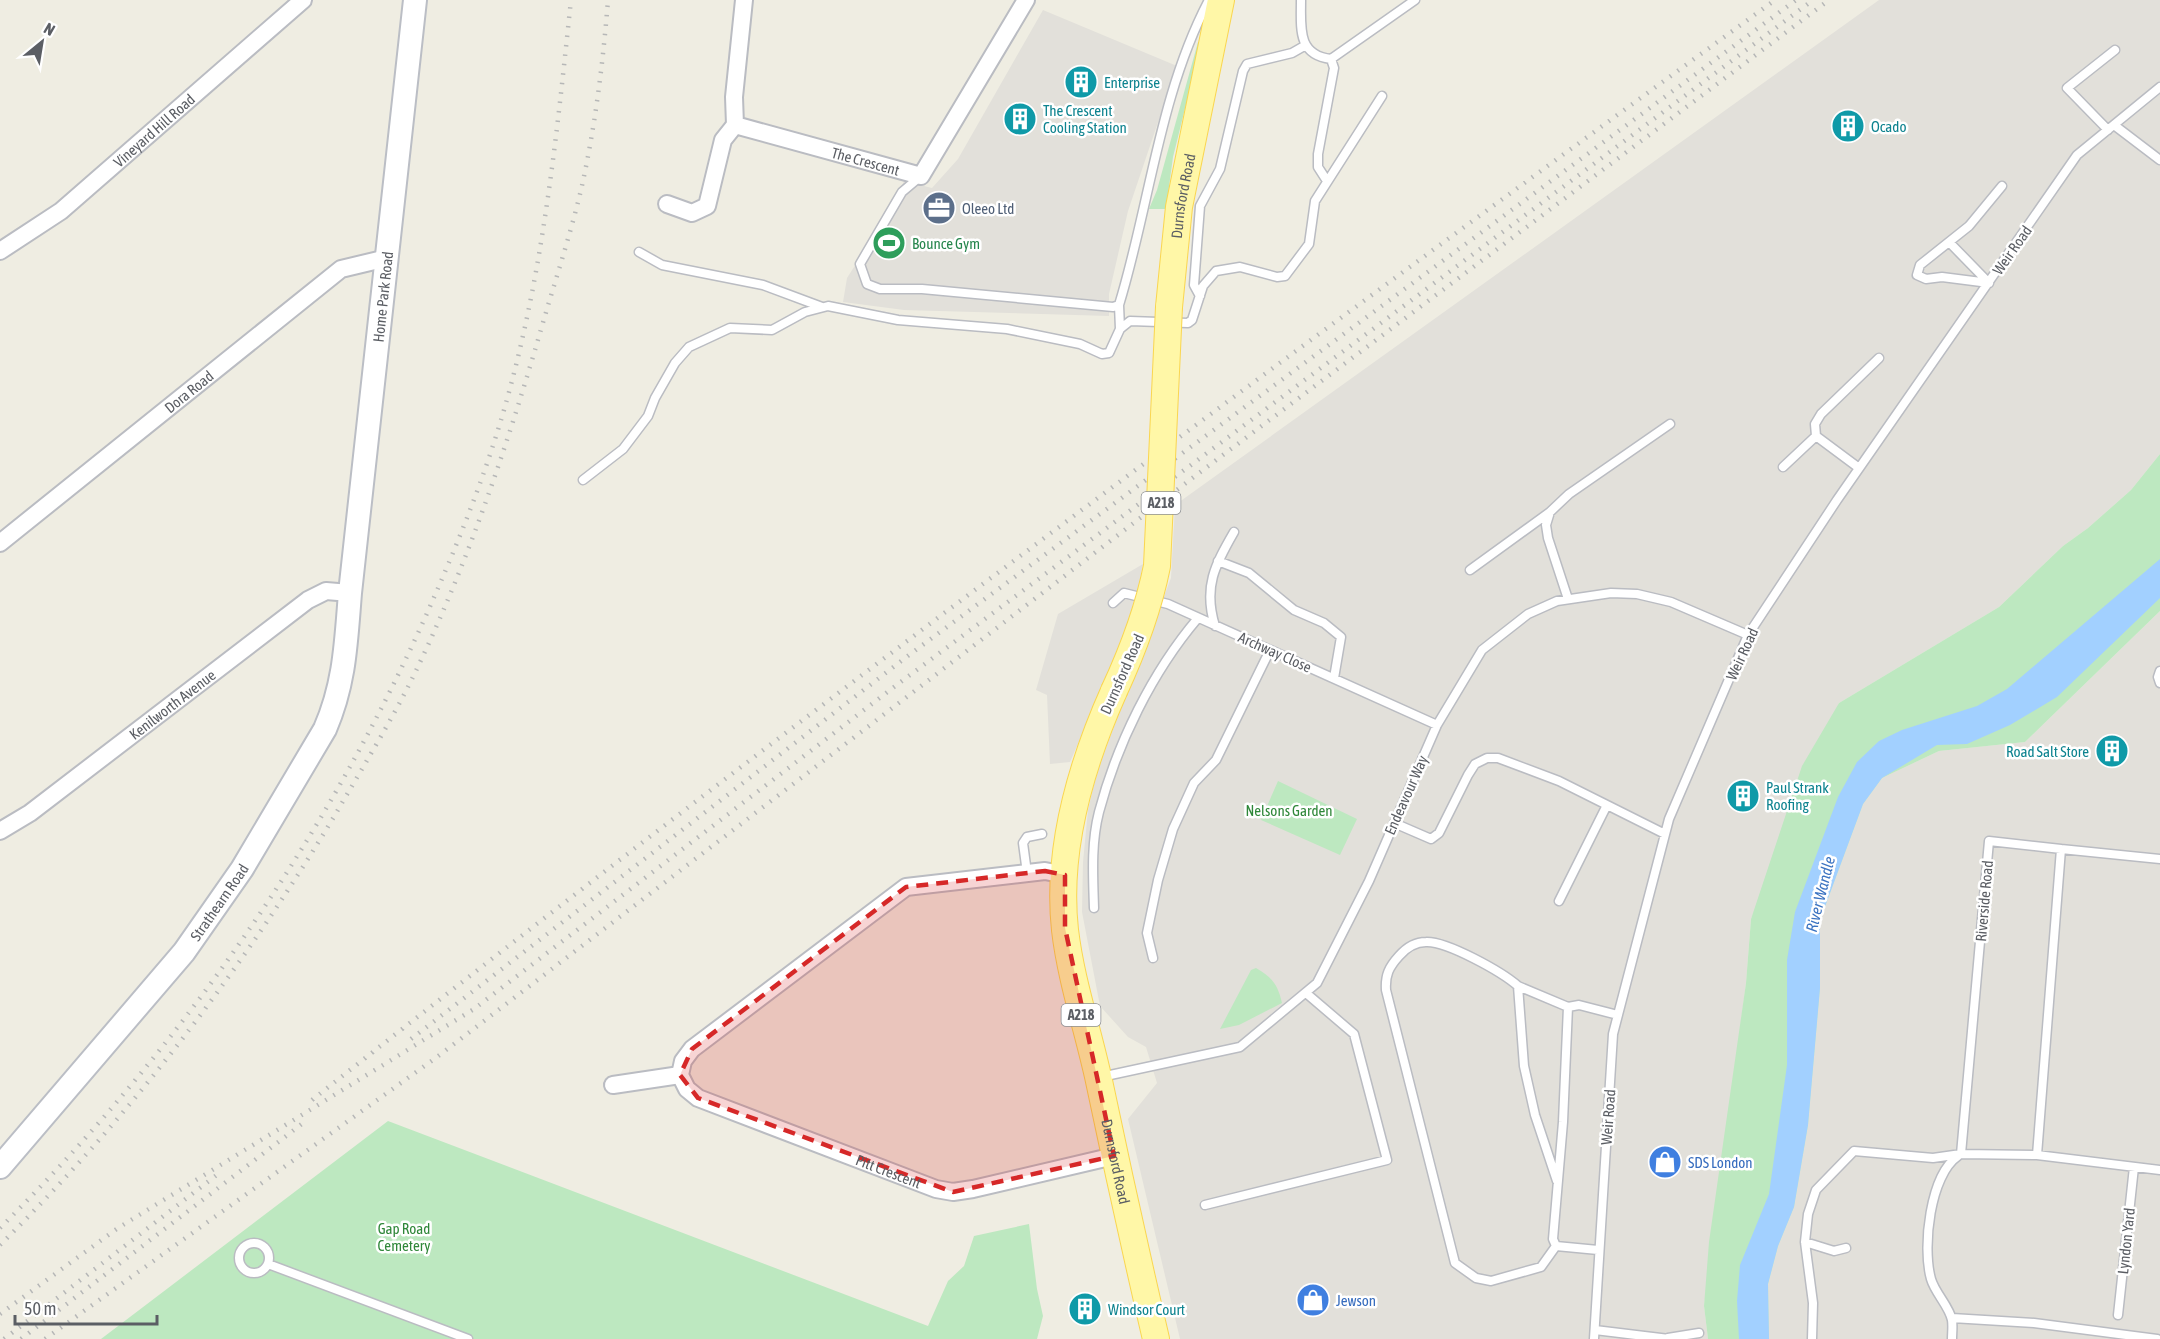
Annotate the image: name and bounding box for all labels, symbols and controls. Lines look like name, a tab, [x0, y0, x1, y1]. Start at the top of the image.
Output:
north arrow	[12, 12, 72, 72]
text: N	[41, 19, 58, 39]
building icon: Enterprise	[1063, 64, 1099, 100]
place label: Enterprise	[1104, 74, 1160, 91]
street label: Vineyard Hill Road	[110, 90, 198, 170]
building icon: The Crescent Cooling Station	[1002, 101, 1038, 137]
place label: The Crescent Cooling Station	[1043, 102, 1127, 136]
building icon: Ocado	[1830, 108, 1866, 144]
place label: Ocado	[1871, 118, 1906, 135]
street label: The Crescent	[830, 143, 902, 178]
street label: Durnsford Road	[1167, 152, 1198, 239]
office icon: Oleeo Ltd	[921, 190, 957, 226]
place label: Oleeo Ltd	[962, 200, 1014, 217]
street label: Weir Road	[1989, 222, 2035, 278]
sports icon: Bounce Gym	[871, 225, 907, 261]
place label: Bounce Gym	[912, 235, 980, 252]
street label: Home Park Road	[369, 250, 396, 343]
street label: Dora Road	[161, 367, 216, 416]
road number: A218	[1142, 492, 1180, 514]
street label: Weir Road	[1723, 625, 1761, 683]
street label: Archway Close	[1236, 628, 1314, 676]
street label: Durnsford Road	[1097, 631, 1147, 717]
street label: Kenilworth Avenue	[126, 666, 219, 742]
building icon: Road Salt Store	[2094, 733, 2130, 769]
place label: Road Salt Store	[2006, 743, 2089, 760]
street label: Endeavour Way	[1381, 753, 1431, 837]
building icon: Paul Strank Roofing	[1725, 778, 1761, 814]
place label: Paul Strank Roofing	[1766, 779, 1829, 813]
park label: Nelsons Garden	[1245, 802, 1333, 819]
water label: River Wandle	[1802, 854, 1838, 934]
street label: Riverside Road	[1972, 860, 1996, 942]
street label: Strathearn Road	[186, 861, 252, 944]
road number: A218	[1062, 1004, 1100, 1026]
street label: Weir Road	[1598, 1089, 1618, 1145]
street label: Durnsford Road	[1099, 1118, 1134, 1205]
shop icon: SDS London	[1647, 1144, 1683, 1180]
street label: Pitt Crescent	[854, 1151, 924, 1191]
place label: SDS London	[1688, 1154, 1753, 1171]
street label: Lyndon Yard	[2114, 1207, 2138, 1275]
park label: Gap Road Cemetery	[378, 1220, 430, 1254]
shop icon: Jewson	[1295, 1282, 1331, 1318]
scale bar	[15, 1288, 158, 1326]
building icon: Windsor Court	[1067, 1291, 1103, 1327]
place label: Jewson	[1336, 1292, 1376, 1309]
text: 50 m	[24, 1298, 56, 1319]
place label: Windsor Court	[1108, 1301, 1185, 1318]

